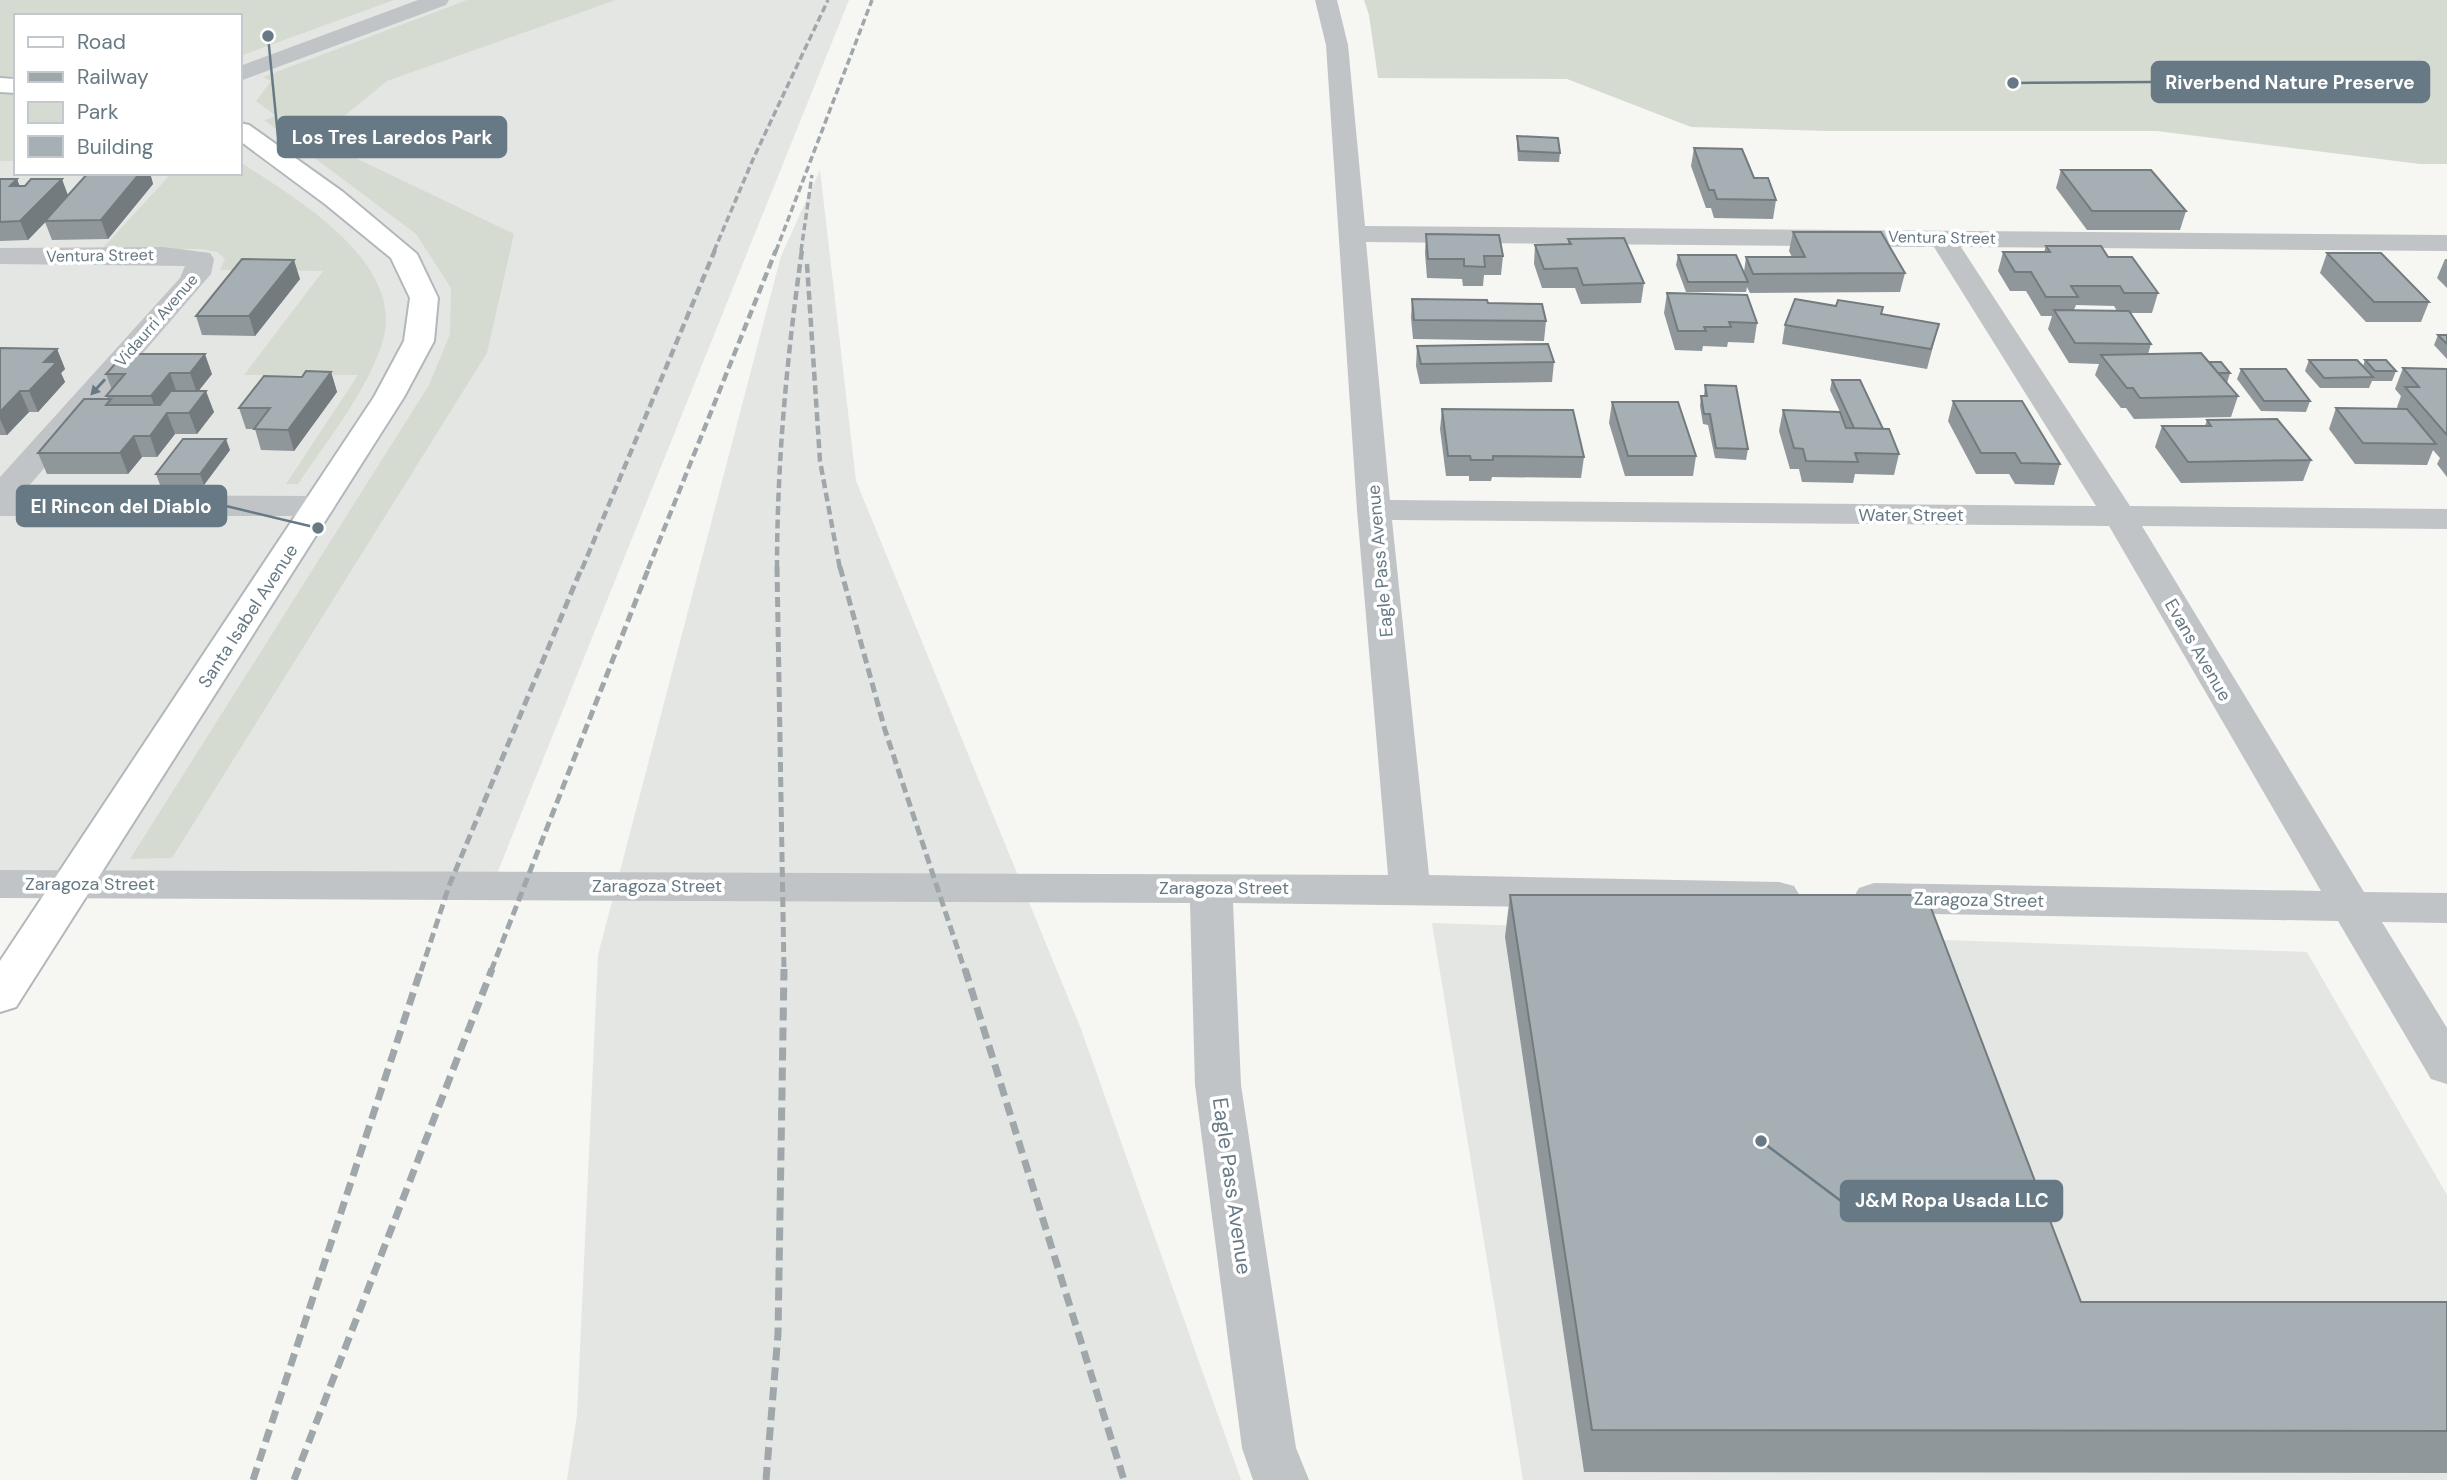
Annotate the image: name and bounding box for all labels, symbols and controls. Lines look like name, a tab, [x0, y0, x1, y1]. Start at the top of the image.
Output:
legend	[14, 14, 242, 175]
text: Road	[77, 28, 126, 56]
callout: Riverbend Nature Preserve	[2152, 62, 2429, 102]
text: Railway	[77, 63, 149, 91]
text: Riverbend Nature Preserve	[2165, 70, 2415, 95]
text: Park	[77, 98, 119, 126]
callout: Los Tres Laredos Park	[278, 117, 506, 157]
text: Los Tres Laredos Park	[292, 125, 492, 150]
text: Building	[77, 133, 154, 161]
street label: Ventura Street	[1888, 226, 1996, 249]
street label: Ventura Street	[46, 244, 154, 267]
street label: Vidaurri Avenue	[110, 269, 203, 371]
one-way arrow	[90, 378, 106, 396]
street label: Eagle Pass Avenue	[1361, 484, 1399, 638]
callout: El Rincon del Diablo	[17, 486, 226, 526]
text: El Rincon del Diablo	[30, 494, 212, 519]
street label: Water Street	[1858, 503, 1964, 527]
street label: Santa Isabel Avenue	[193, 540, 303, 692]
street label: Evans Avenue	[2159, 594, 2237, 706]
street label: Zaragoza Street	[25, 872, 155, 896]
street label: Zaragoza Street	[592, 874, 722, 898]
street label: Zaragoza Street	[1159, 876, 1289, 900]
street label: Zaragoza Street	[1914, 887, 2044, 913]
street label: Eagle Pass Avenue	[1206, 1096, 1258, 1276]
callout: J&M Ropa Usada LLC	[1841, 1181, 2062, 1221]
text: J&M Ropa Usada LLC	[1855, 1188, 2049, 1213]

